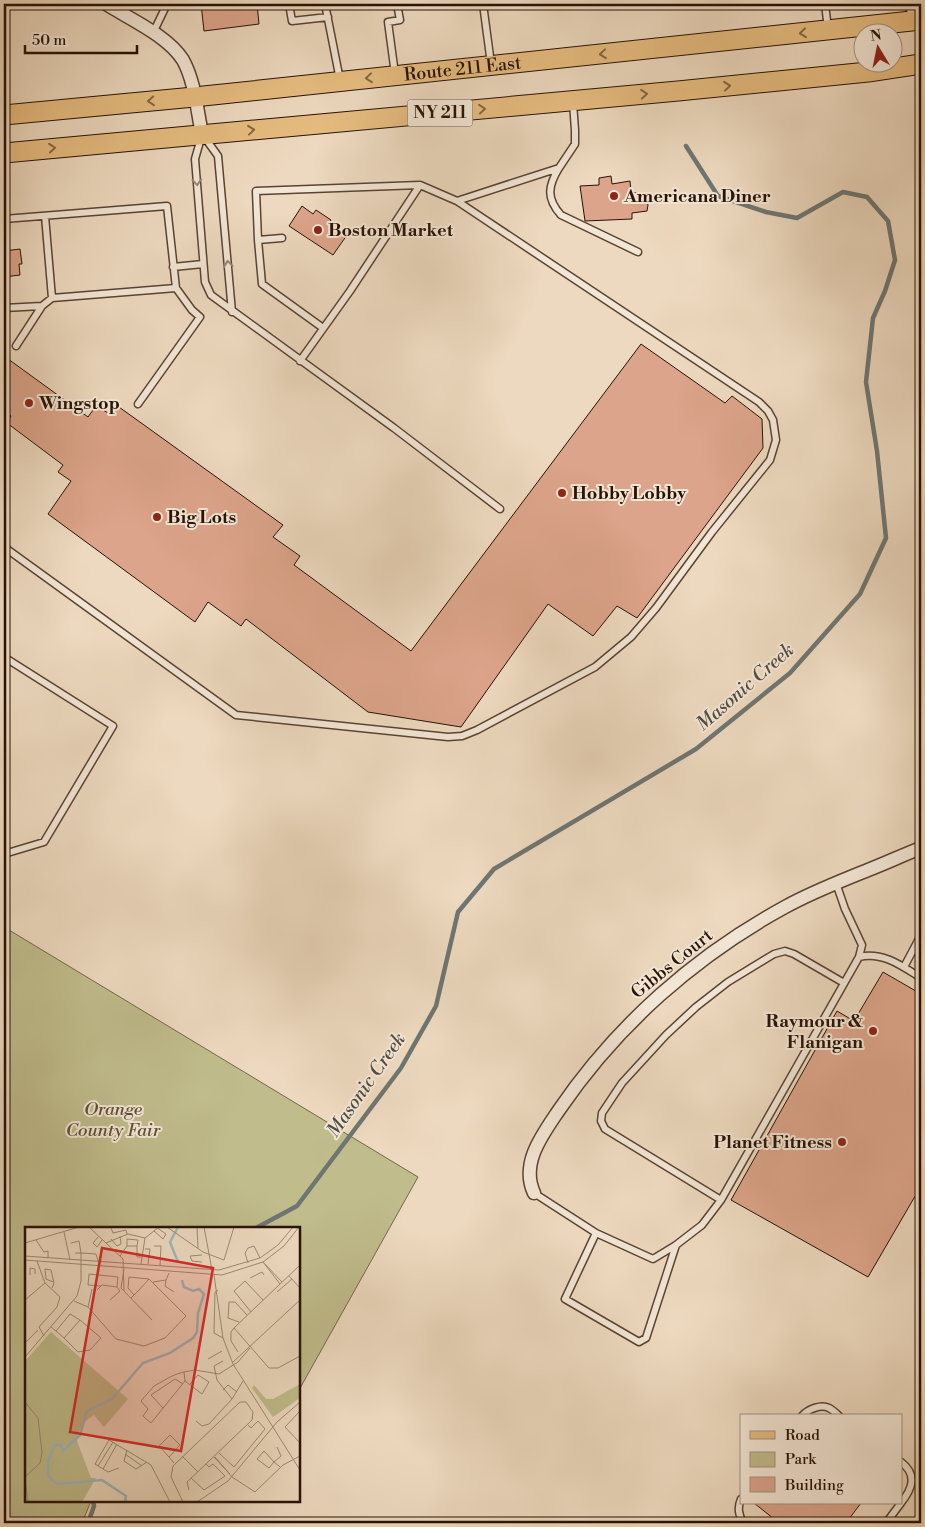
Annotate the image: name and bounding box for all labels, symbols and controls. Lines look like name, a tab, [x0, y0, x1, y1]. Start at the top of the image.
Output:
scale bar	[25, 22, 138, 54]
north arrow	[852, 22, 902, 72]
text: N	[869, 26, 883, 46]
one-way arrow	[799, 27, 807, 38]
text: 50 m	[32, 31, 66, 50]
one-way arrow	[598, 48, 606, 59]
street label: Route 211 East	[403, 51, 523, 86]
one-way arrow	[364, 72, 372, 83]
one-way arrow	[723, 81, 731, 92]
one-way arrow	[640, 89, 648, 100]
one-way arrow	[147, 95, 155, 106]
road number: NY 211	[408, 100, 472, 126]
one-way arrow	[478, 104, 486, 115]
one-way arrow	[247, 125, 255, 136]
one-way arrow	[49, 143, 57, 154]
one-way arrow	[191, 178, 202, 186]
place label: Americana Diner	[623, 185, 771, 208]
marker: Americana Diner	[608, 190, 620, 202]
place label: Boston Market	[328, 219, 454, 242]
marker: Boston Market	[312, 224, 324, 236]
one-way arrow	[222, 259, 233, 267]
place label: Wingstop	[38, 392, 120, 415]
marker: Wingstop	[23, 397, 35, 409]
place label: Hobby Lobby	[572, 482, 687, 505]
marker: Hobby Lobby	[556, 487, 568, 499]
place label: Big Lots	[167, 506, 236, 529]
marker: Big Lots	[151, 511, 163, 523]
water label: Masonic Creek	[691, 638, 799, 736]
street label: Gibbs Court	[626, 924, 718, 1004]
place label: Raymour & Flanigan	[766, 1010, 863, 1054]
marker: Raymour & Flanigan	[867, 1025, 879, 1037]
water label: Masonic Creek	[321, 1028, 411, 1142]
park label: Orange County Fair	[66, 1098, 161, 1142]
place label: Planet Fitness	[713, 1131, 832, 1154]
marker: Planet Fitness	[836, 1136, 848, 1148]
inset map	[25, 1227, 300, 1502]
legend	[740, 1414, 902, 1504]
text: Road	[785, 1426, 820, 1445]
text: Park	[785, 1450, 817, 1469]
text: Building	[784, 1476, 844, 1495]

